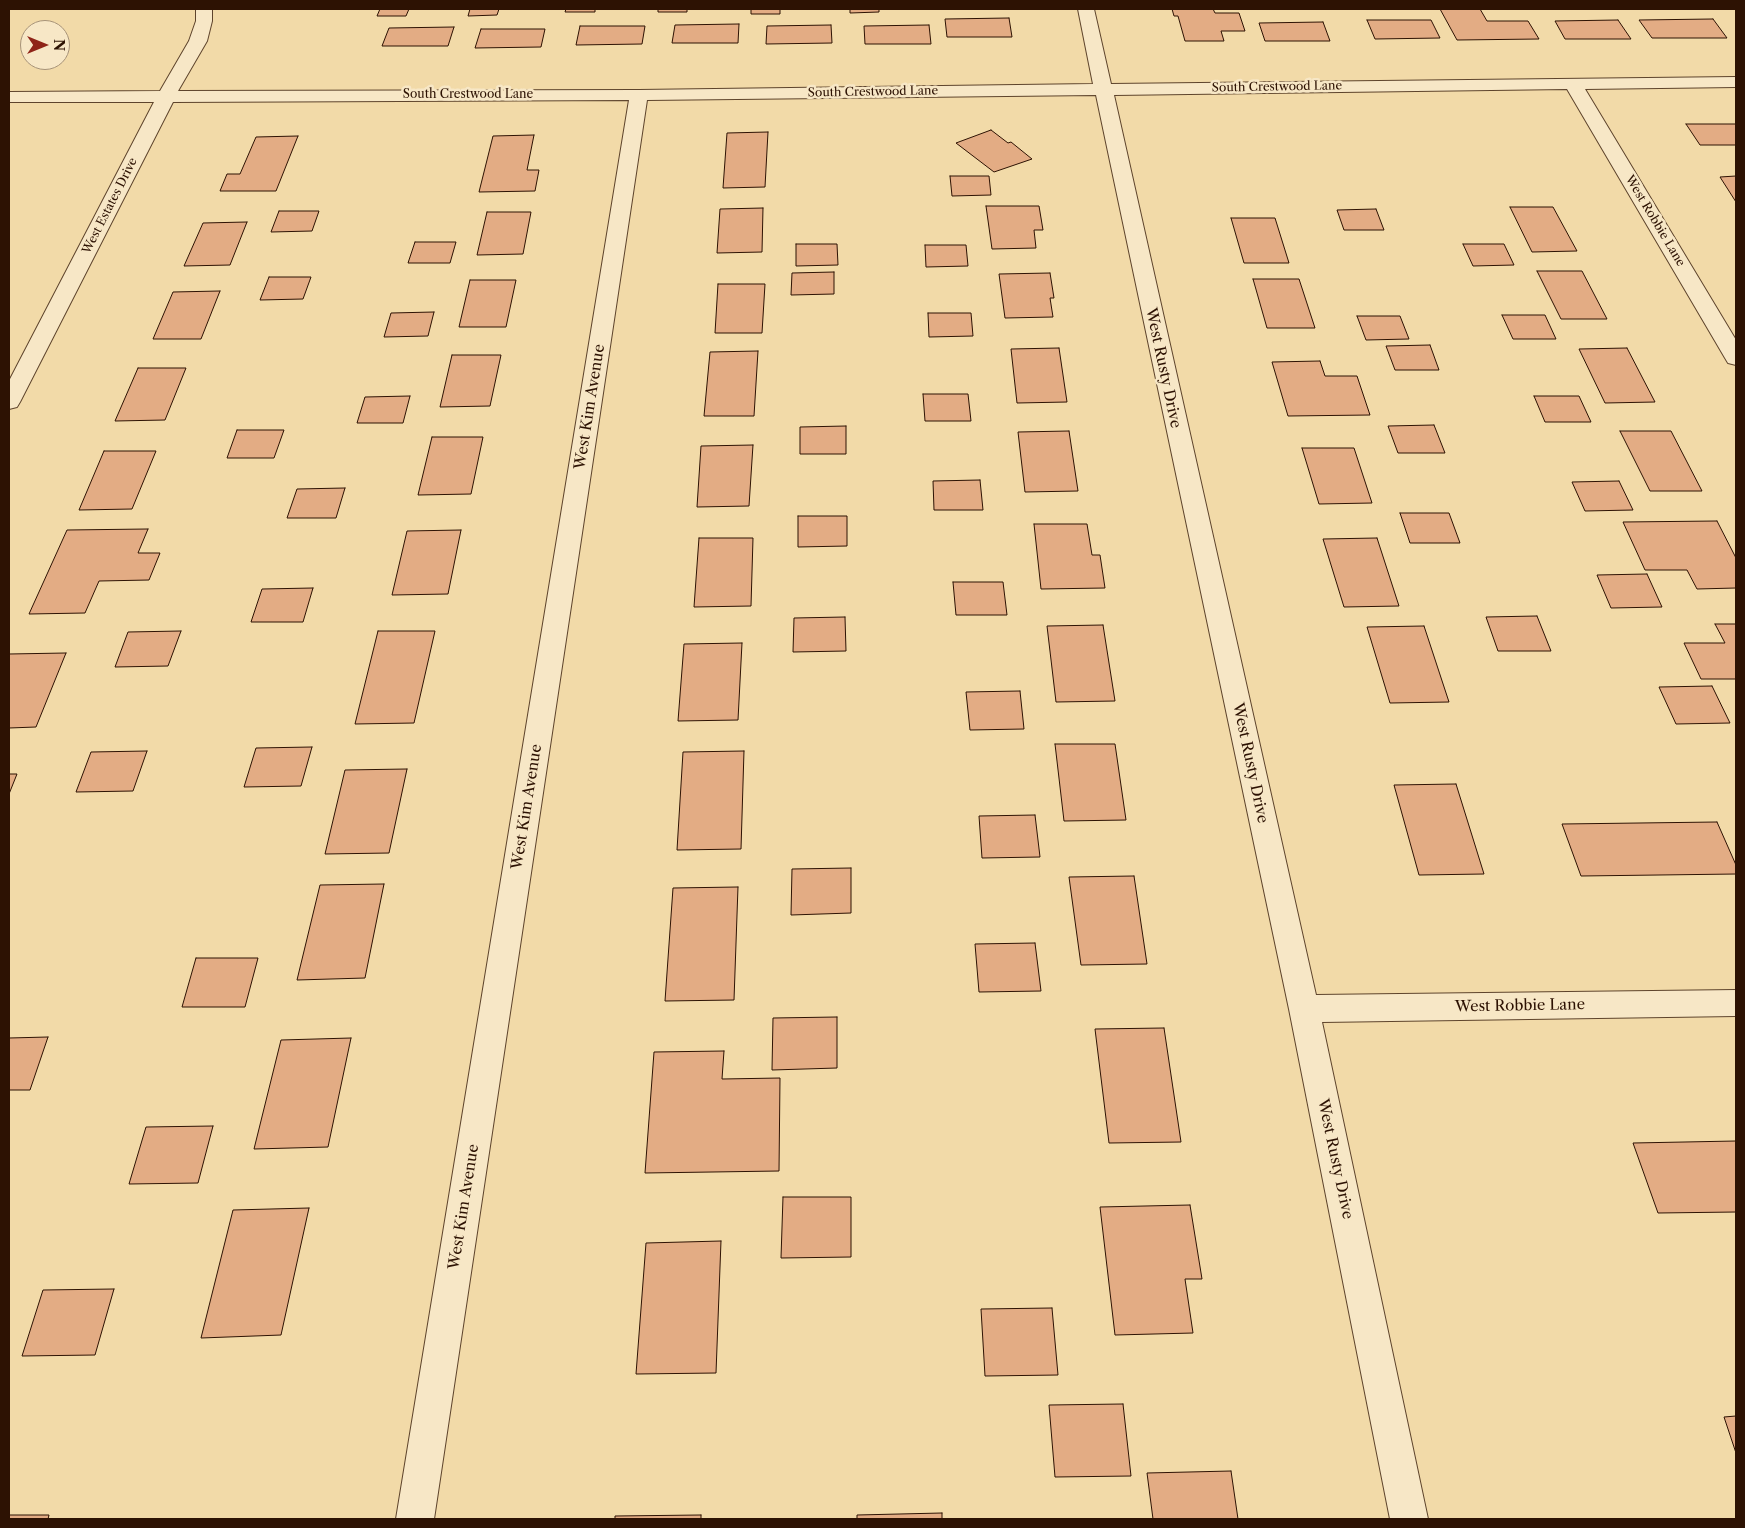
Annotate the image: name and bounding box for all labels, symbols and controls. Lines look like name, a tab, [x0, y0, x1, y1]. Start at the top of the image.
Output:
north arrow	[20, 20, 70, 70]
text: N	[50, 39, 68, 51]
street label: South Crestwood Lane	[1212, 79, 1342, 95]
street label: South Crestwood Lane	[808, 84, 938, 100]
street label: South Crestwood Lane	[403, 88, 533, 102]
street label: West Estates Drive	[80, 156, 140, 256]
street label: West Robbie Lane	[1622, 173, 1688, 269]
street label: West Rusty Drive	[1141, 306, 1185, 430]
street label: West Kim Avenue	[571, 343, 609, 471]
street label: West Rusty Drive	[1228, 701, 1272, 825]
street label: West Kim Avenue	[508, 743, 546, 871]
street label: West Robbie Lane	[1455, 996, 1585, 1016]
street label: West Rusty Drive	[1313, 1097, 1357, 1221]
street label: West Kim Avenue	[445, 1143, 483, 1271]

